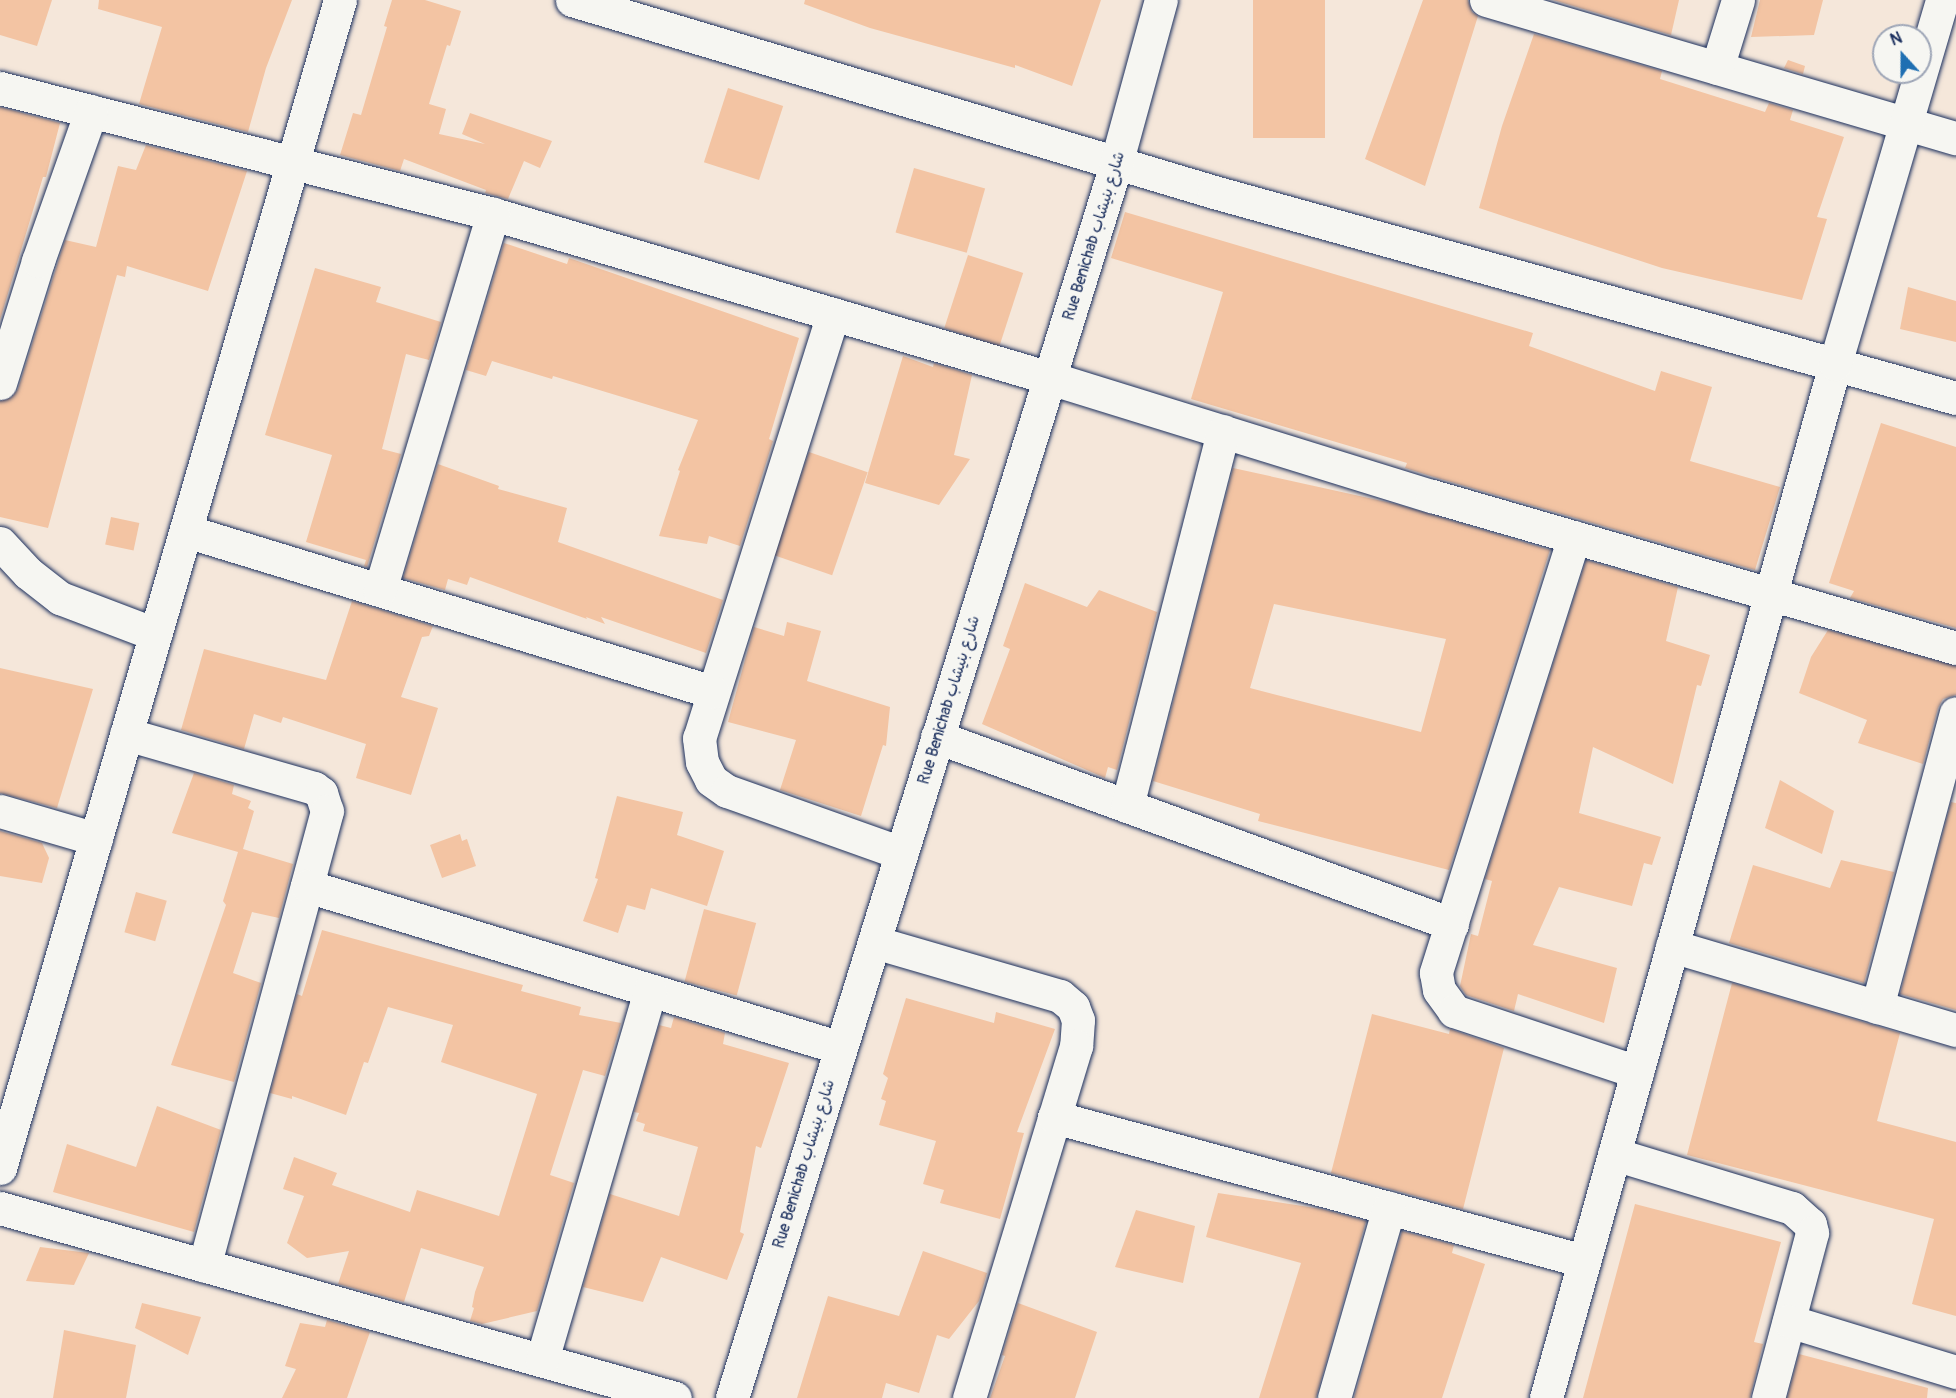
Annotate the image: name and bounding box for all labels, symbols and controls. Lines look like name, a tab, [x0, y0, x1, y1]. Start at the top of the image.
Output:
north arrow	[1872, 24, 1932, 84]
text: N	[1888, 28, 1905, 50]
street label: Rue Benichab شارع بنيشاب	[1059, 149, 1129, 323]
street label: Rue Benichab شارع بنيشاب	[914, 613, 984, 787]
street label: Rue Benichab شارع بنيشاب	[769, 1077, 839, 1251]

